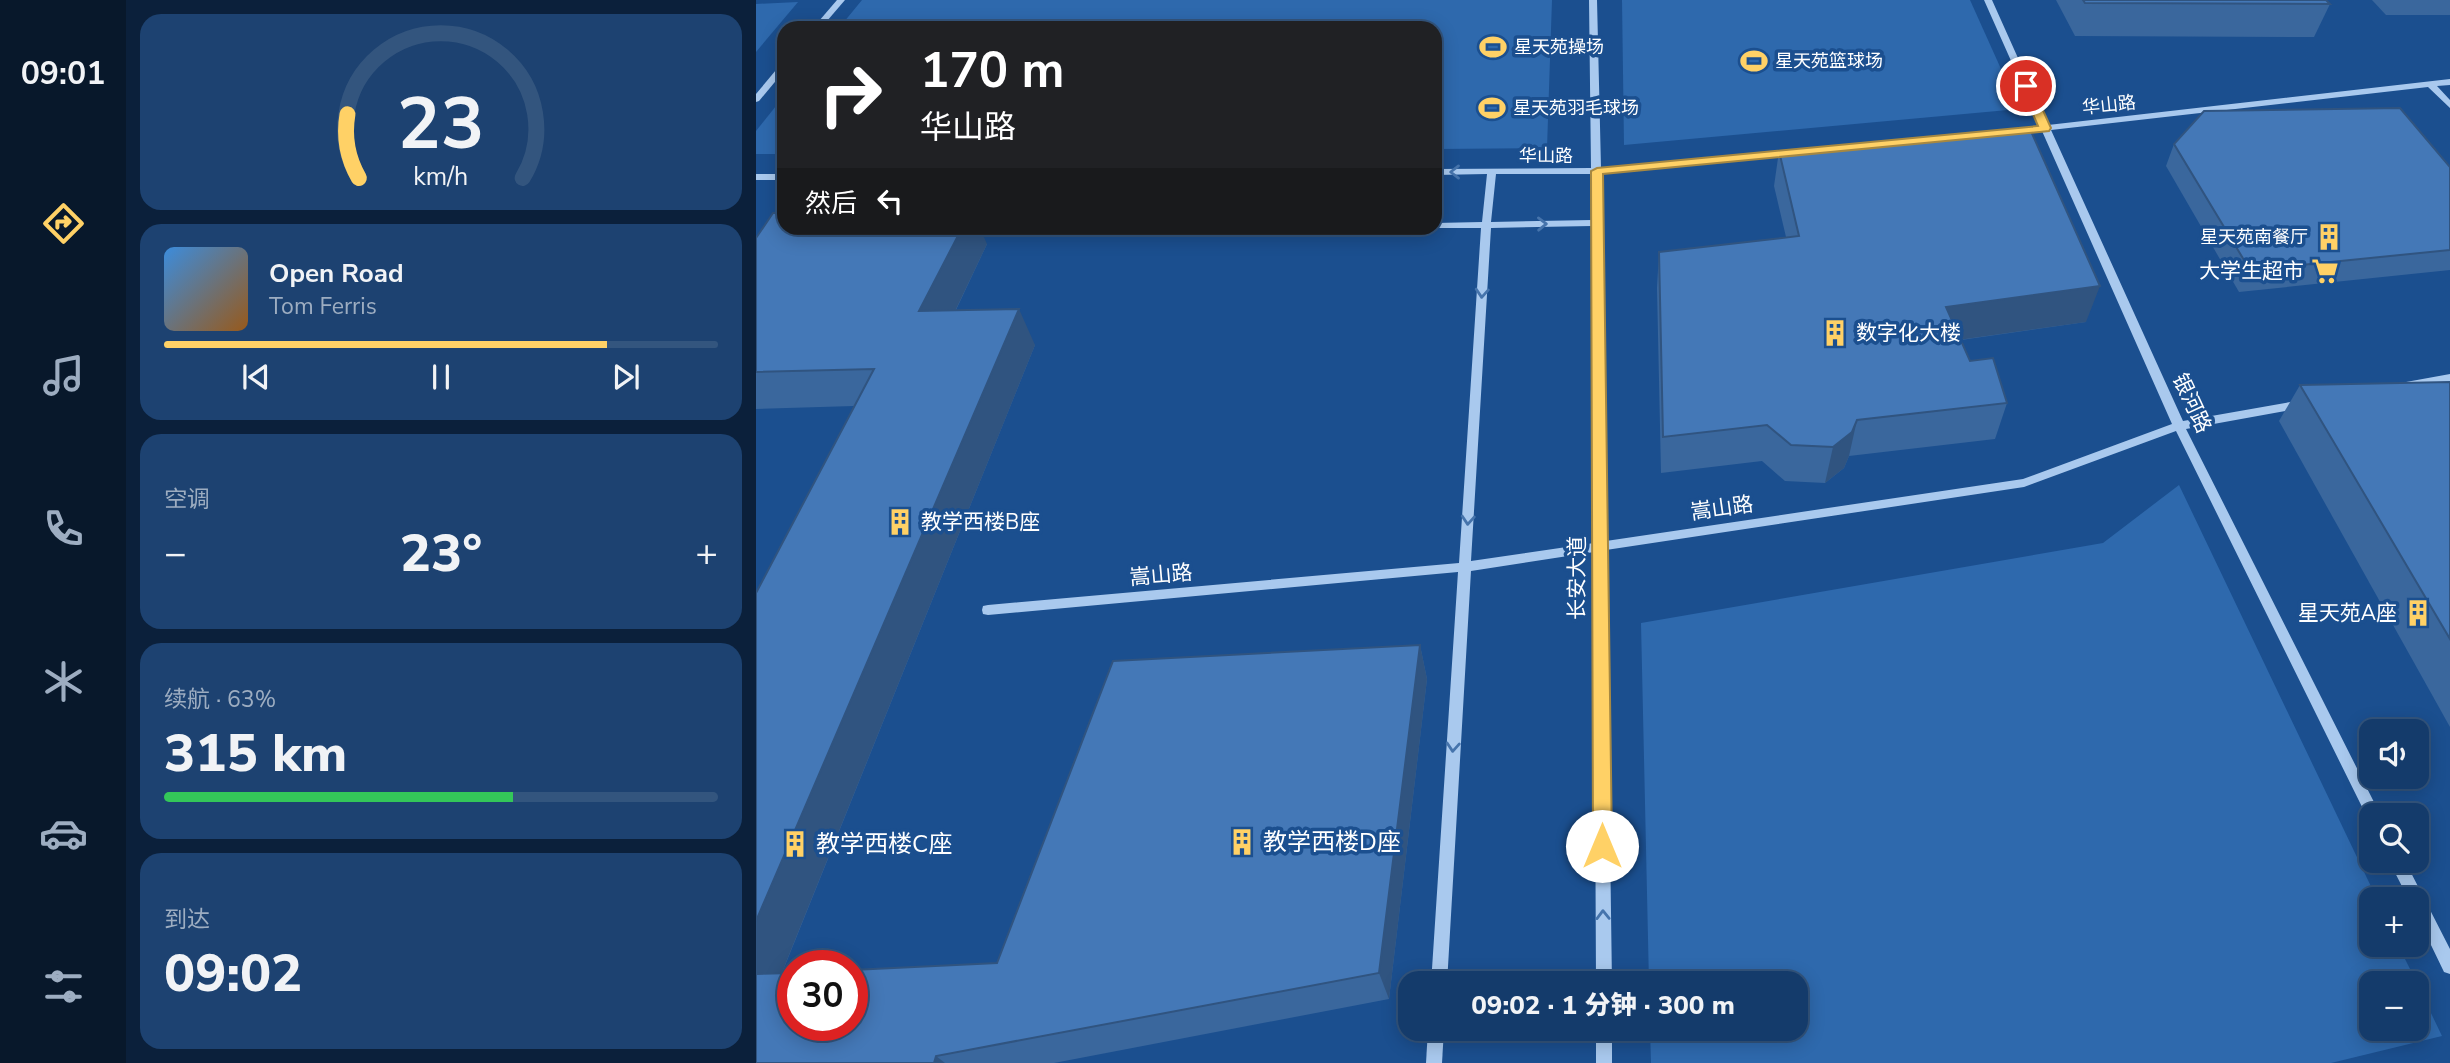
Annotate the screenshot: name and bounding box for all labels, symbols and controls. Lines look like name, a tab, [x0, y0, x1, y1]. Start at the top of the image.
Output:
sports icon: 星天苑操场	[1478, 32, 1508, 62]
place label: 星天苑操场	[1514, 35, 1604, 59]
text: 170 m	[920, 37, 1064, 104]
sports icon: 星天苑篮球场	[1739, 46, 1769, 76]
icon: right	[805, 49, 896, 140]
place label: 星天苑篮球场	[1775, 49, 1883, 73]
text: 09:01	[21, 52, 105, 95]
pin	[1996, 56, 2056, 116]
icon: arrive	[2007, 67, 2045, 105]
text: 23	[397, 74, 485, 174]
street label: 华山路	[2081, 90, 2137, 120]
sports icon: 星天苑羽毛球场	[1477, 93, 1507, 123]
place label: 星天苑羽毛球场	[1513, 96, 1639, 120]
text: 华山路	[920, 106, 1016, 149]
street label: 华山路	[1519, 144, 1573, 168]
text: km/h	[413, 160, 469, 194]
one-way arrow	[1449, 164, 1460, 180]
icon: left	[871, 182, 909, 220]
text: 然后	[805, 186, 857, 221]
icon: directions	[39, 199, 88, 248]
one-way arrow	[1537, 216, 1547, 232]
building icon: 星天苑南餐厅	[2314, 222, 2344, 252]
place label: 星天苑南餐厅	[2200, 225, 2308, 249]
text: Open Road	[269, 256, 404, 291]
supermarket icon: 大学生超市	[2310, 256, 2340, 286]
place label: 大学生超市	[2199, 257, 2304, 285]
one-way arrow	[1475, 288, 1490, 299]
text: Tom Ferris	[269, 291, 377, 322]
building icon: 数字化大楼	[1820, 318, 1850, 348]
place label: 数字化大楼	[1856, 319, 1961, 347]
icon: music	[39, 351, 88, 400]
icon: previous	[237, 358, 275, 396]
icon: pause	[422, 358, 460, 396]
icon: next	[607, 358, 645, 396]
street label: 银河路	[2166, 369, 2218, 437]
text: 空调	[164, 484, 210, 515]
street label: 嵩山路	[1689, 490, 1755, 526]
icon: phone	[39, 504, 88, 553]
building icon: 教学西楼B座	[885, 507, 915, 537]
place label: 教学西楼B座	[921, 508, 1040, 536]
one-way arrow	[1460, 515, 1475, 526]
text: 23°	[400, 518, 482, 589]
text: −	[164, 528, 187, 579]
text: +	[695, 528, 718, 579]
street label: 长安大道	[1563, 536, 1591, 620]
street label: 嵩山路	[1128, 558, 1194, 592]
building icon: 星天苑A座	[2403, 598, 2433, 628]
place label: 星天苑A座	[2298, 599, 2397, 627]
icon: climate	[39, 657, 88, 706]
text: 续航 · 63%	[164, 684, 276, 715]
text: 315 km	[164, 718, 347, 789]
map controls	[2359, 719, 2429, 1041]
button: sound	[2359, 719, 2429, 789]
one-way arrow	[1446, 742, 1461, 753]
button: search	[2359, 803, 2429, 873]
icon: car	[39, 809, 88, 858]
position arrow	[1565, 809, 1639, 883]
place label: 教学西楼D座	[1263, 826, 1401, 858]
building icon: 教学西楼D座	[1227, 827, 1257, 857]
place label: 教学西楼C座	[816, 828, 952, 860]
building icon: 教学西楼C座	[780, 829, 810, 859]
button: +	[2359, 887, 2429, 957]
text: 到达	[164, 904, 210, 935]
one-way arrow	[1595, 910, 1611, 920]
text: 09:02	[164, 938, 302, 1009]
speed limit sign: 30	[777, 950, 868, 1041]
icon: filters	[39, 962, 88, 1011]
button: −	[2359, 971, 2429, 1041]
text: 09:02 · 1 分钟 · 300 m	[1471, 988, 1735, 1023]

